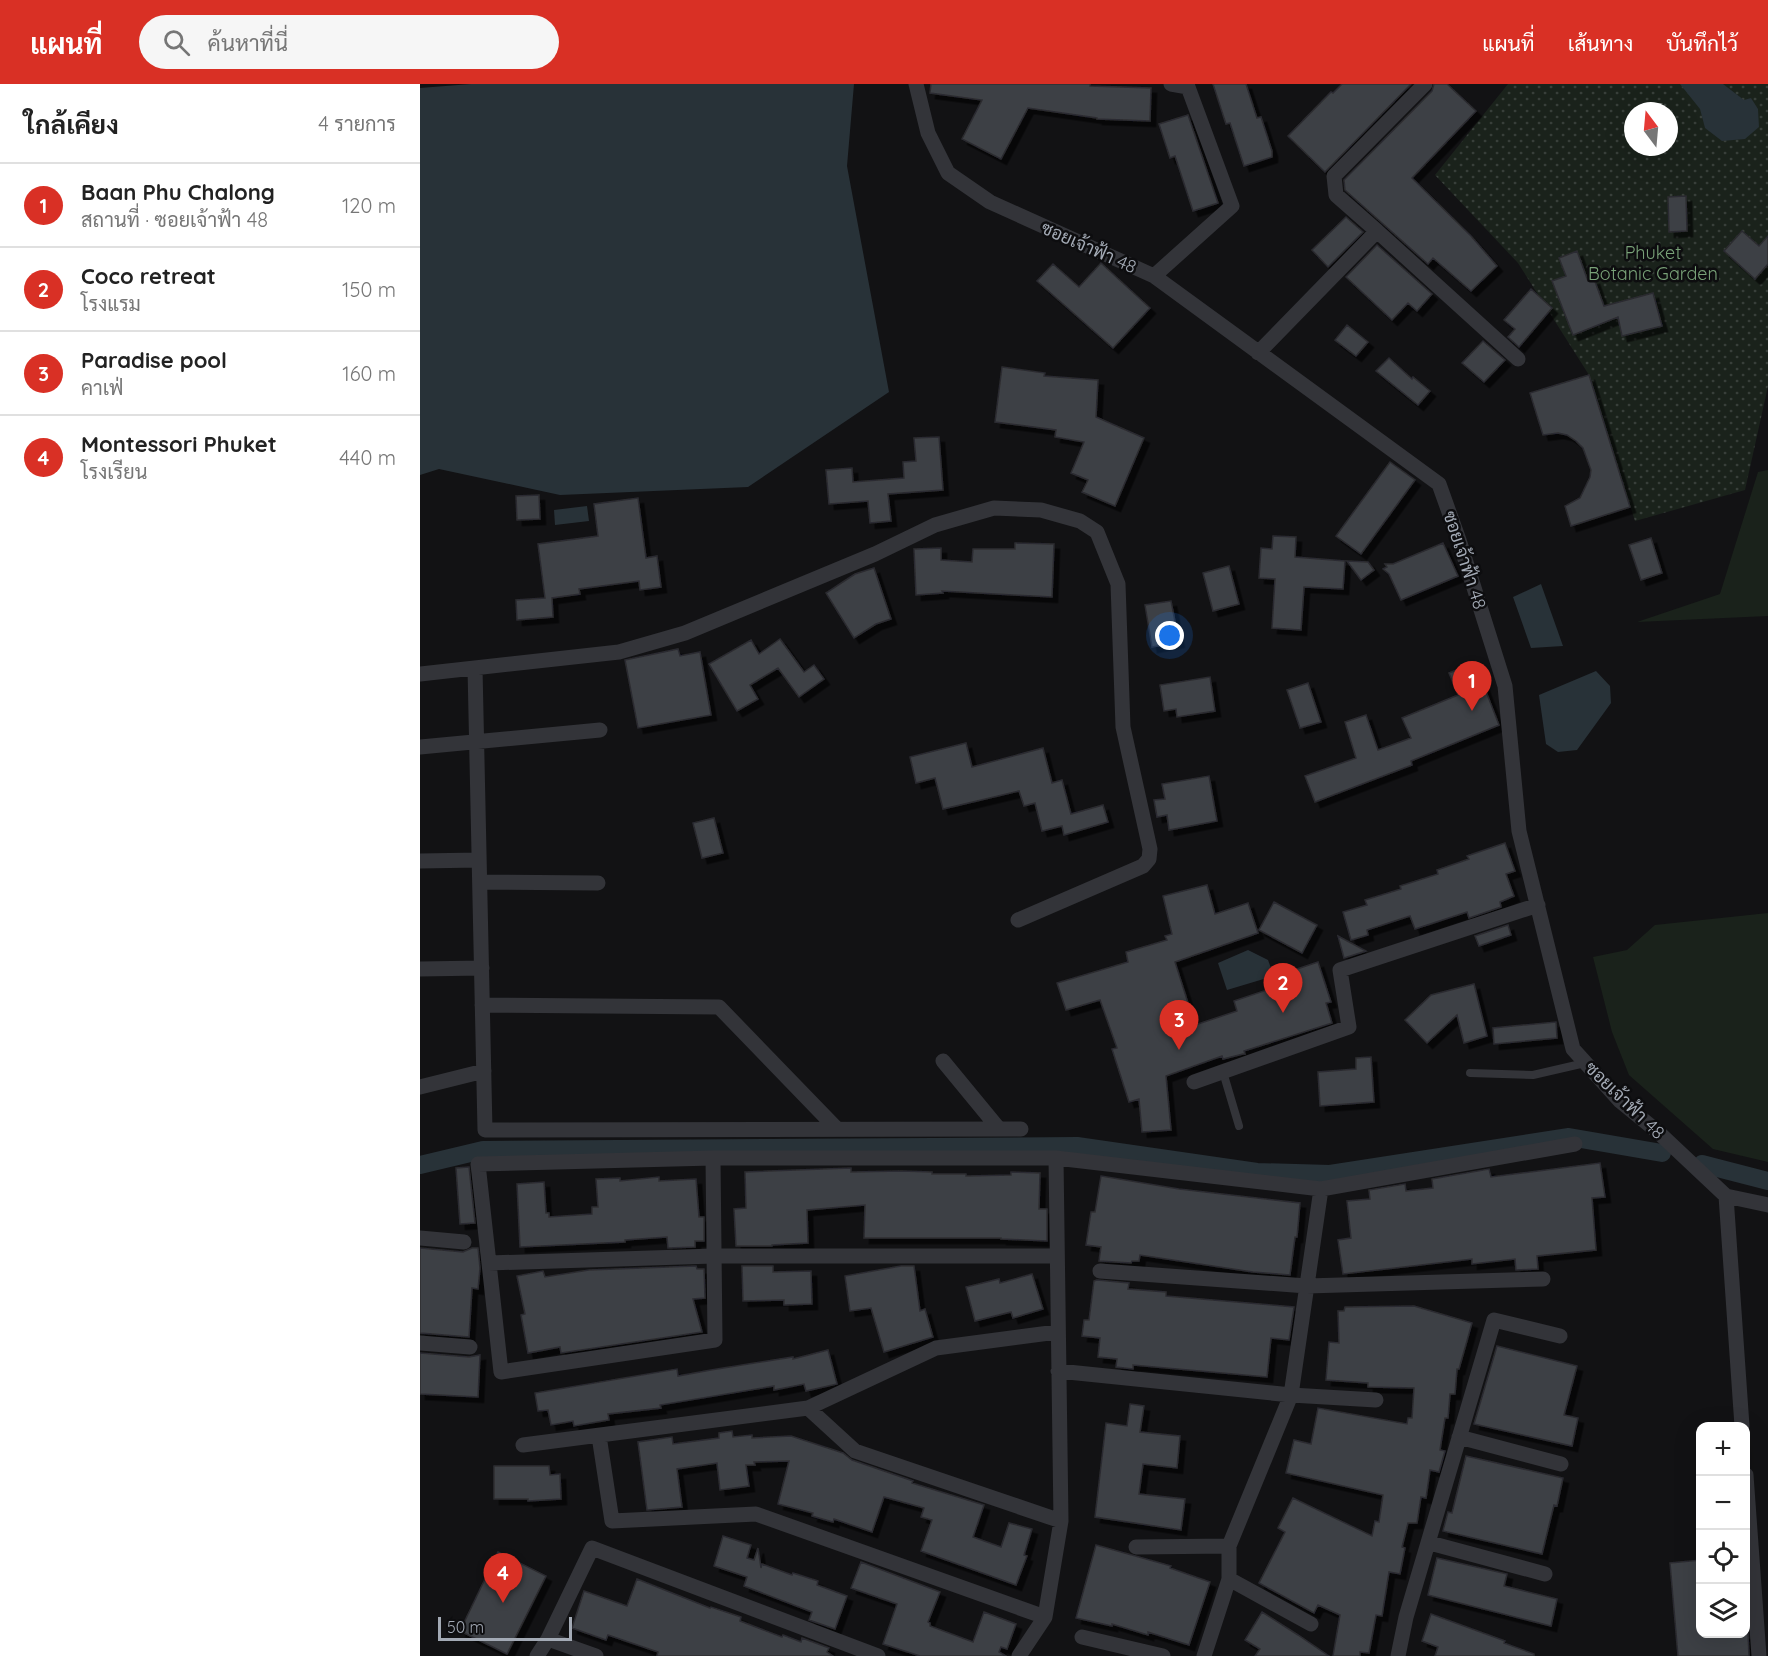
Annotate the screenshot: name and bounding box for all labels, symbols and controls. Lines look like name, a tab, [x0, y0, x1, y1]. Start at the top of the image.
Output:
search box	[139, 15, 559, 69]
text: แผนที่	[30, 26, 103, 61]
icon: search	[160, 26, 193, 59]
text: ค้นหาที่นี่	[208, 29, 288, 57]
text: แผนที่	[1482, 30, 1535, 56]
text: เส้นทาง	[1568, 30, 1633, 56]
text: บันทึกไว้	[1666, 30, 1738, 56]
north arrow	[1624, 102, 1678, 156]
text: ใกล้เคียง	[24, 108, 119, 141]
text: 4 รายการ	[318, 111, 396, 136]
text: Baan Phu Chalong	[81, 178, 275, 206]
text: 1	[40, 193, 47, 218]
text: 120 m	[342, 193, 396, 218]
text: สถานที่ · ซอยเจ้าฟ้า 48	[81, 207, 268, 232]
street label: ซอยเจ้าฟ้า 48	[1038, 216, 1140, 278]
park label: Phuket Botanic Garden	[1588, 241, 1718, 285]
text: Coco retreat	[81, 262, 216, 290]
text: 2	[38, 277, 49, 302]
text: 150 m	[342, 277, 396, 302]
text: โรงแรม	[81, 291, 141, 316]
text: Paradise pool	[81, 346, 227, 374]
text: 3	[38, 361, 49, 386]
text: 160 m	[342, 361, 396, 386]
text: คาเฟ่	[81, 375, 123, 400]
text: Montessori Phuket	[81, 430, 277, 458]
text: 4	[38, 445, 49, 470]
text: 440 m	[339, 445, 396, 470]
text: โรงเรียน	[81, 459, 147, 484]
street label: ซอยเจ้าฟ้า 48	[1438, 508, 1492, 612]
your location	[1155, 621, 1184, 650]
pin: 1	[1452, 662, 1492, 711]
pin: 2	[1264, 964, 1302, 1013]
pin: 3	[1160, 1000, 1198, 1050]
street label: ซอยเจ้าฟ้า 48	[1580, 1056, 1670, 1144]
map controls	[1696, 1422, 1750, 1638]
button: +	[1696, 1422, 1750, 1476]
button: −	[1696, 1476, 1750, 1530]
button: locate	[1696, 1530, 1750, 1584]
pin: 4	[484, 1554, 523, 1603]
button: layers	[1696, 1584, 1750, 1638]
scale bar	[438, 1614, 572, 1642]
text: 50 m	[447, 1617, 484, 1637]

